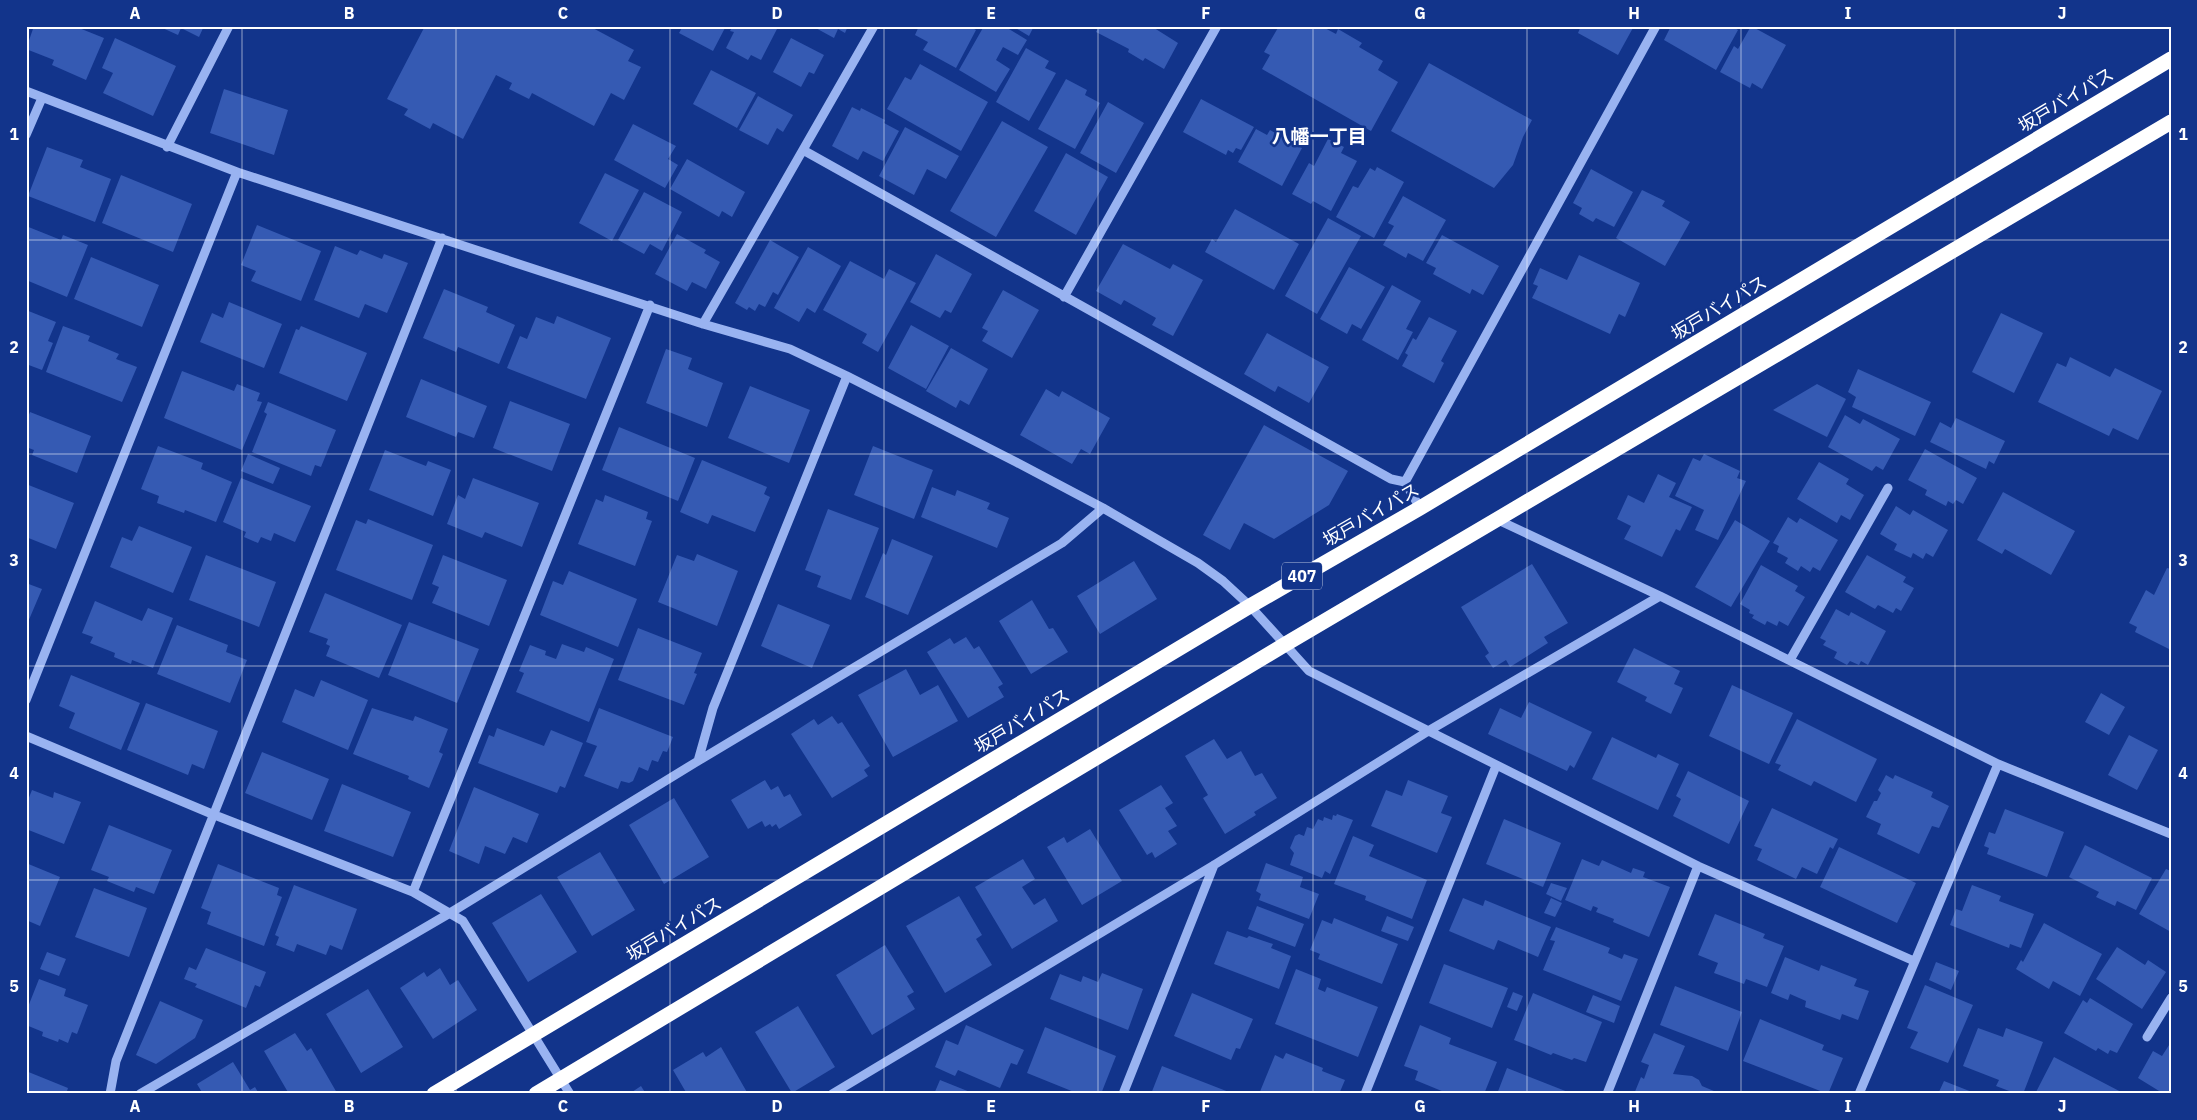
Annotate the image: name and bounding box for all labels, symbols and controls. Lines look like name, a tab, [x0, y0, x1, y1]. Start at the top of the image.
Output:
text: A	[130, 3, 141, 23]
text: B	[344, 3, 355, 23]
text: C	[558, 3, 568, 23]
text: D	[771, 3, 783, 23]
text: E	[986, 3, 996, 23]
text: F	[1201, 3, 1211, 23]
text: G	[1414, 3, 1426, 23]
text: H	[1628, 3, 1640, 23]
text: I	[1845, 3, 1852, 23]
text: J	[2058, 3, 2066, 23]
street label: 坂戸バイパス	[2014, 62, 2118, 137]
text: 1	[9, 124, 19, 144]
district label: 八幡一丁目	[1271, 124, 1367, 148]
text: 1	[2178, 124, 2188, 144]
street label: 坂戸バイパス	[1667, 270, 1771, 345]
text: 2	[9, 337, 19, 357]
text: 2	[2178, 337, 2188, 357]
street label: 坂戸バイパス	[1318, 478, 1423, 551]
text: 3	[9, 550, 19, 570]
text: 3	[2178, 550, 2188, 570]
road number: 407	[1282, 562, 1322, 590]
street label: 坂戸バイパス	[970, 683, 1074, 758]
text: 4	[9, 763, 19, 783]
text: 4	[2178, 763, 2188, 783]
street label: 坂戸バイパス	[622, 891, 726, 966]
text: 5	[9, 976, 19, 996]
text: 5	[2178, 976, 2188, 996]
text: A	[130, 1096, 141, 1116]
text: B	[344, 1096, 355, 1116]
text: C	[558, 1096, 568, 1116]
text: D	[771, 1096, 783, 1116]
text: E	[986, 1096, 996, 1116]
text: F	[1201, 1096, 1211, 1116]
text: G	[1414, 1096, 1426, 1116]
text: H	[1628, 1096, 1640, 1116]
text: I	[1845, 1096, 1852, 1116]
text: J	[2058, 1096, 2066, 1116]

